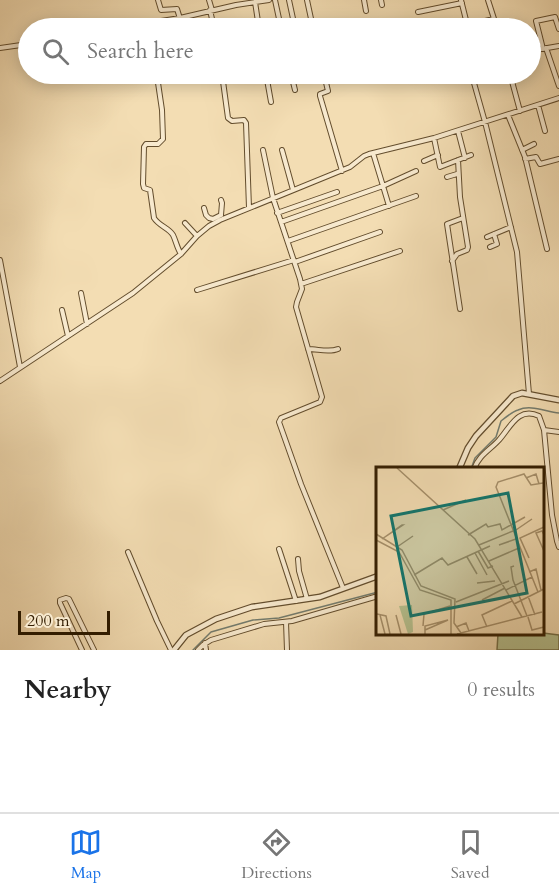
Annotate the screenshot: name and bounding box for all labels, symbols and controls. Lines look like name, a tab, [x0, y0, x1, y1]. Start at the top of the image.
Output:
search box	[18, 18, 541, 84]
icon: search	[39, 35, 72, 68]
text: Search here	[87, 36, 194, 66]
inset map	[376, 467, 544, 635]
scale bar	[18, 608, 110, 636]
text: 200 m	[27, 610, 69, 632]
text: Nearby	[24, 672, 112, 707]
text: 0 results	[467, 676, 535, 703]
tab: Map	[69, 826, 102, 884]
tab: Directions	[241, 826, 312, 884]
tab: Saved	[451, 826, 490, 884]

